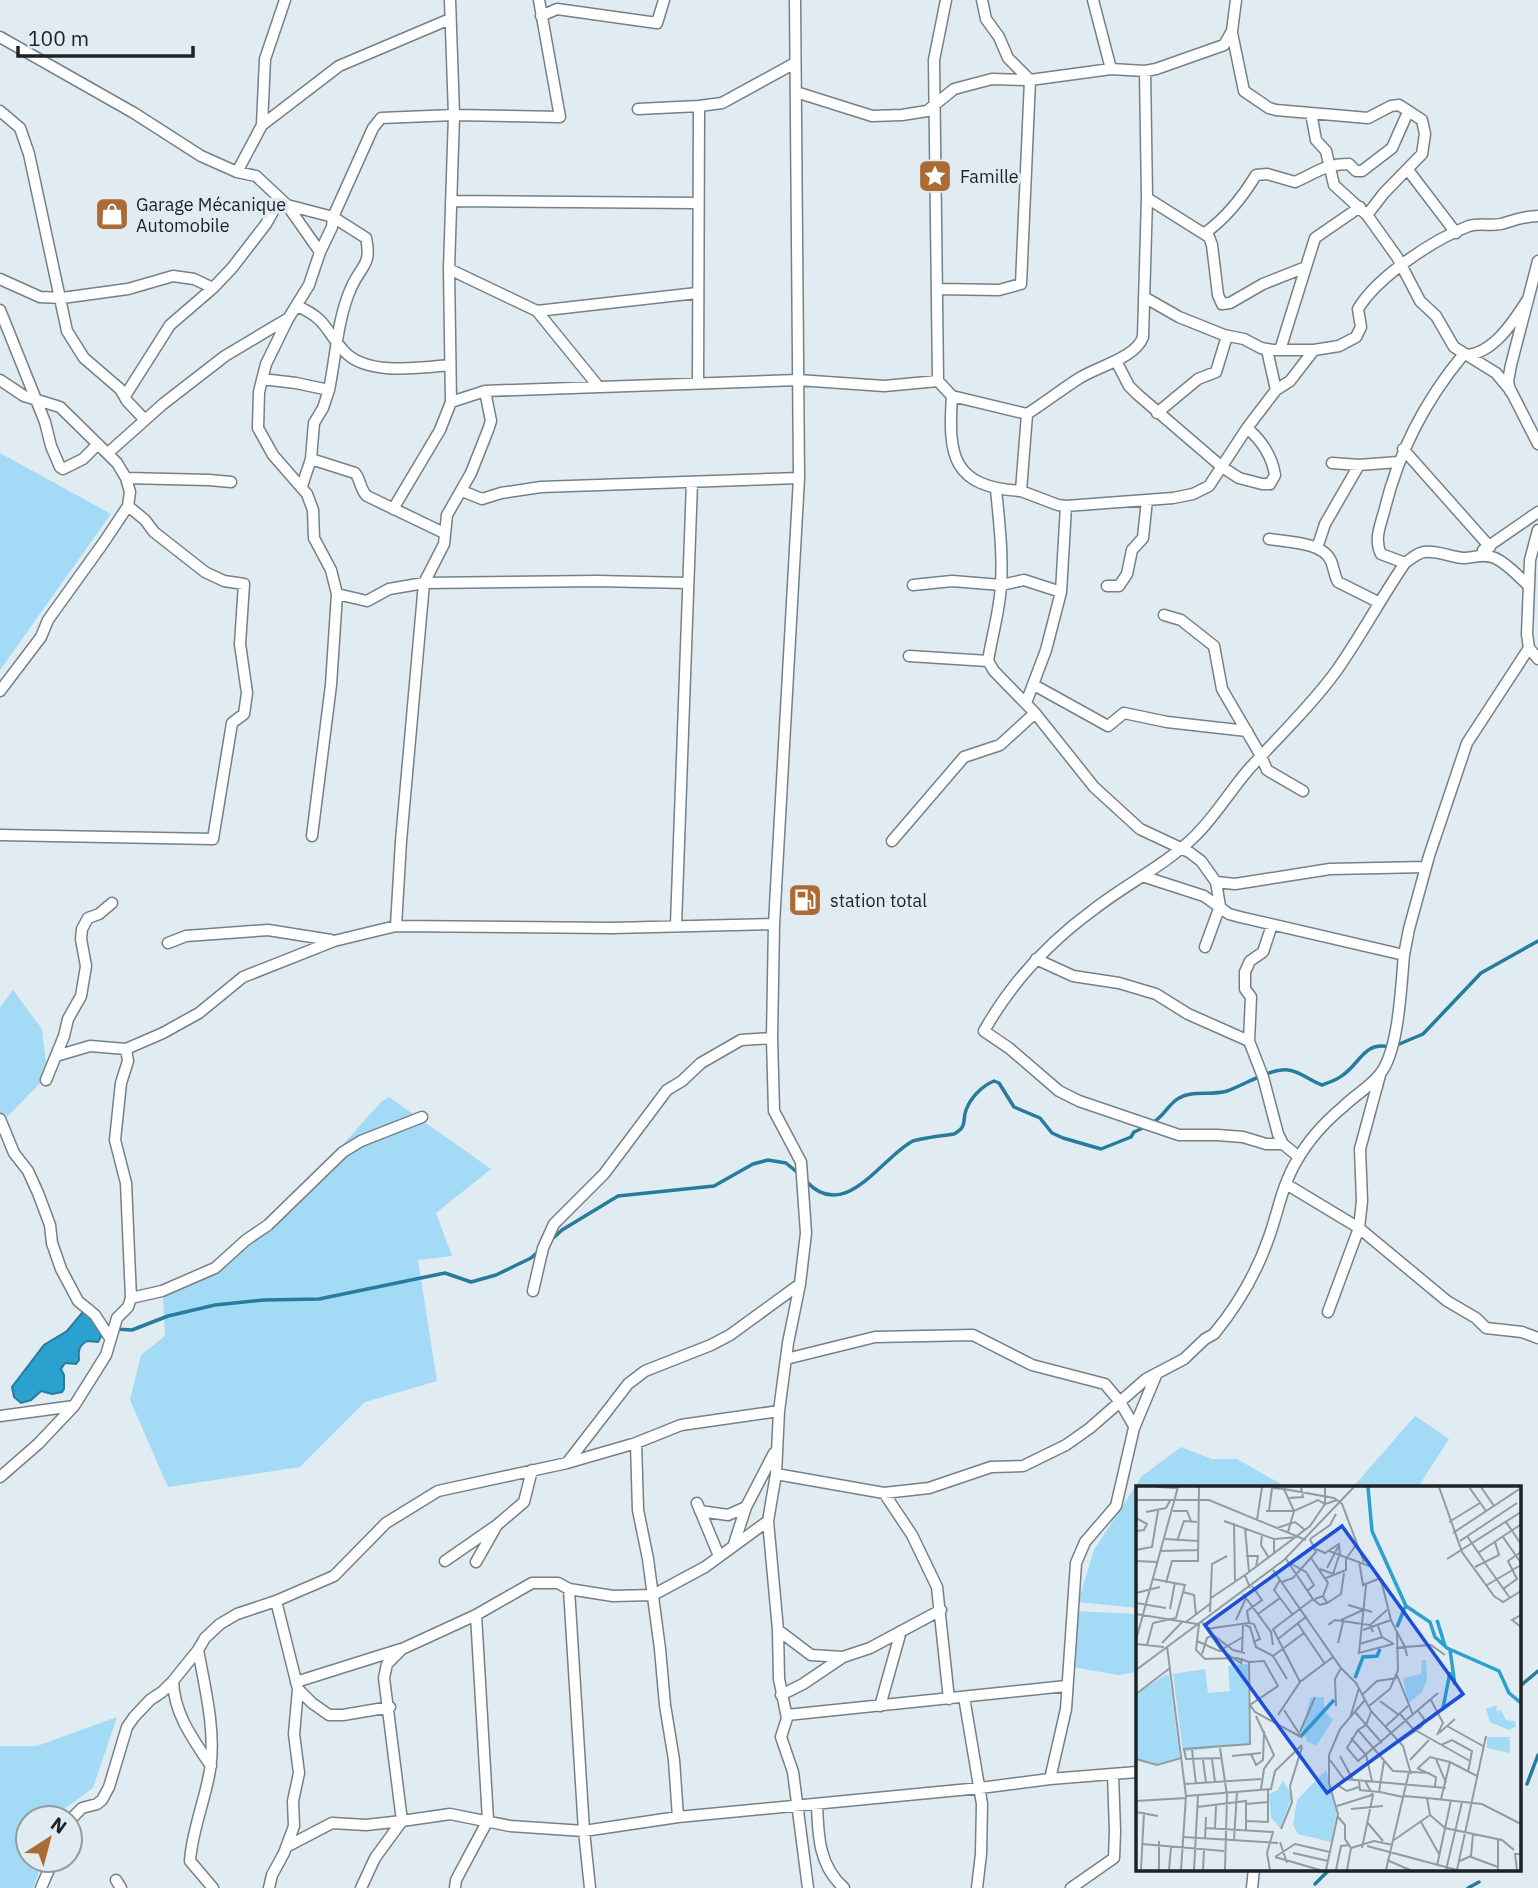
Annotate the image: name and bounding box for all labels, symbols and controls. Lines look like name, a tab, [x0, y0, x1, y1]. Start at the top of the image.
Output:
scale bar	[18, 14, 192, 58]
text: 100 m	[28, 24, 89, 52]
place icon: Famille	[916, 157, 954, 195]
place label: Famille	[960, 165, 1019, 188]
place label: Garage Mécanique Automobile	[136, 193, 286, 237]
shop icon: Garage Mécanique Automobile	[93, 195, 131, 233]
fuel station icon: station total	[786, 881, 824, 919]
place label: station total	[830, 889, 927, 912]
inset map	[1136, 1486, 1520, 1870]
north arrow	[14, 1804, 84, 1874]
text: N	[46, 1811, 72, 1839]

